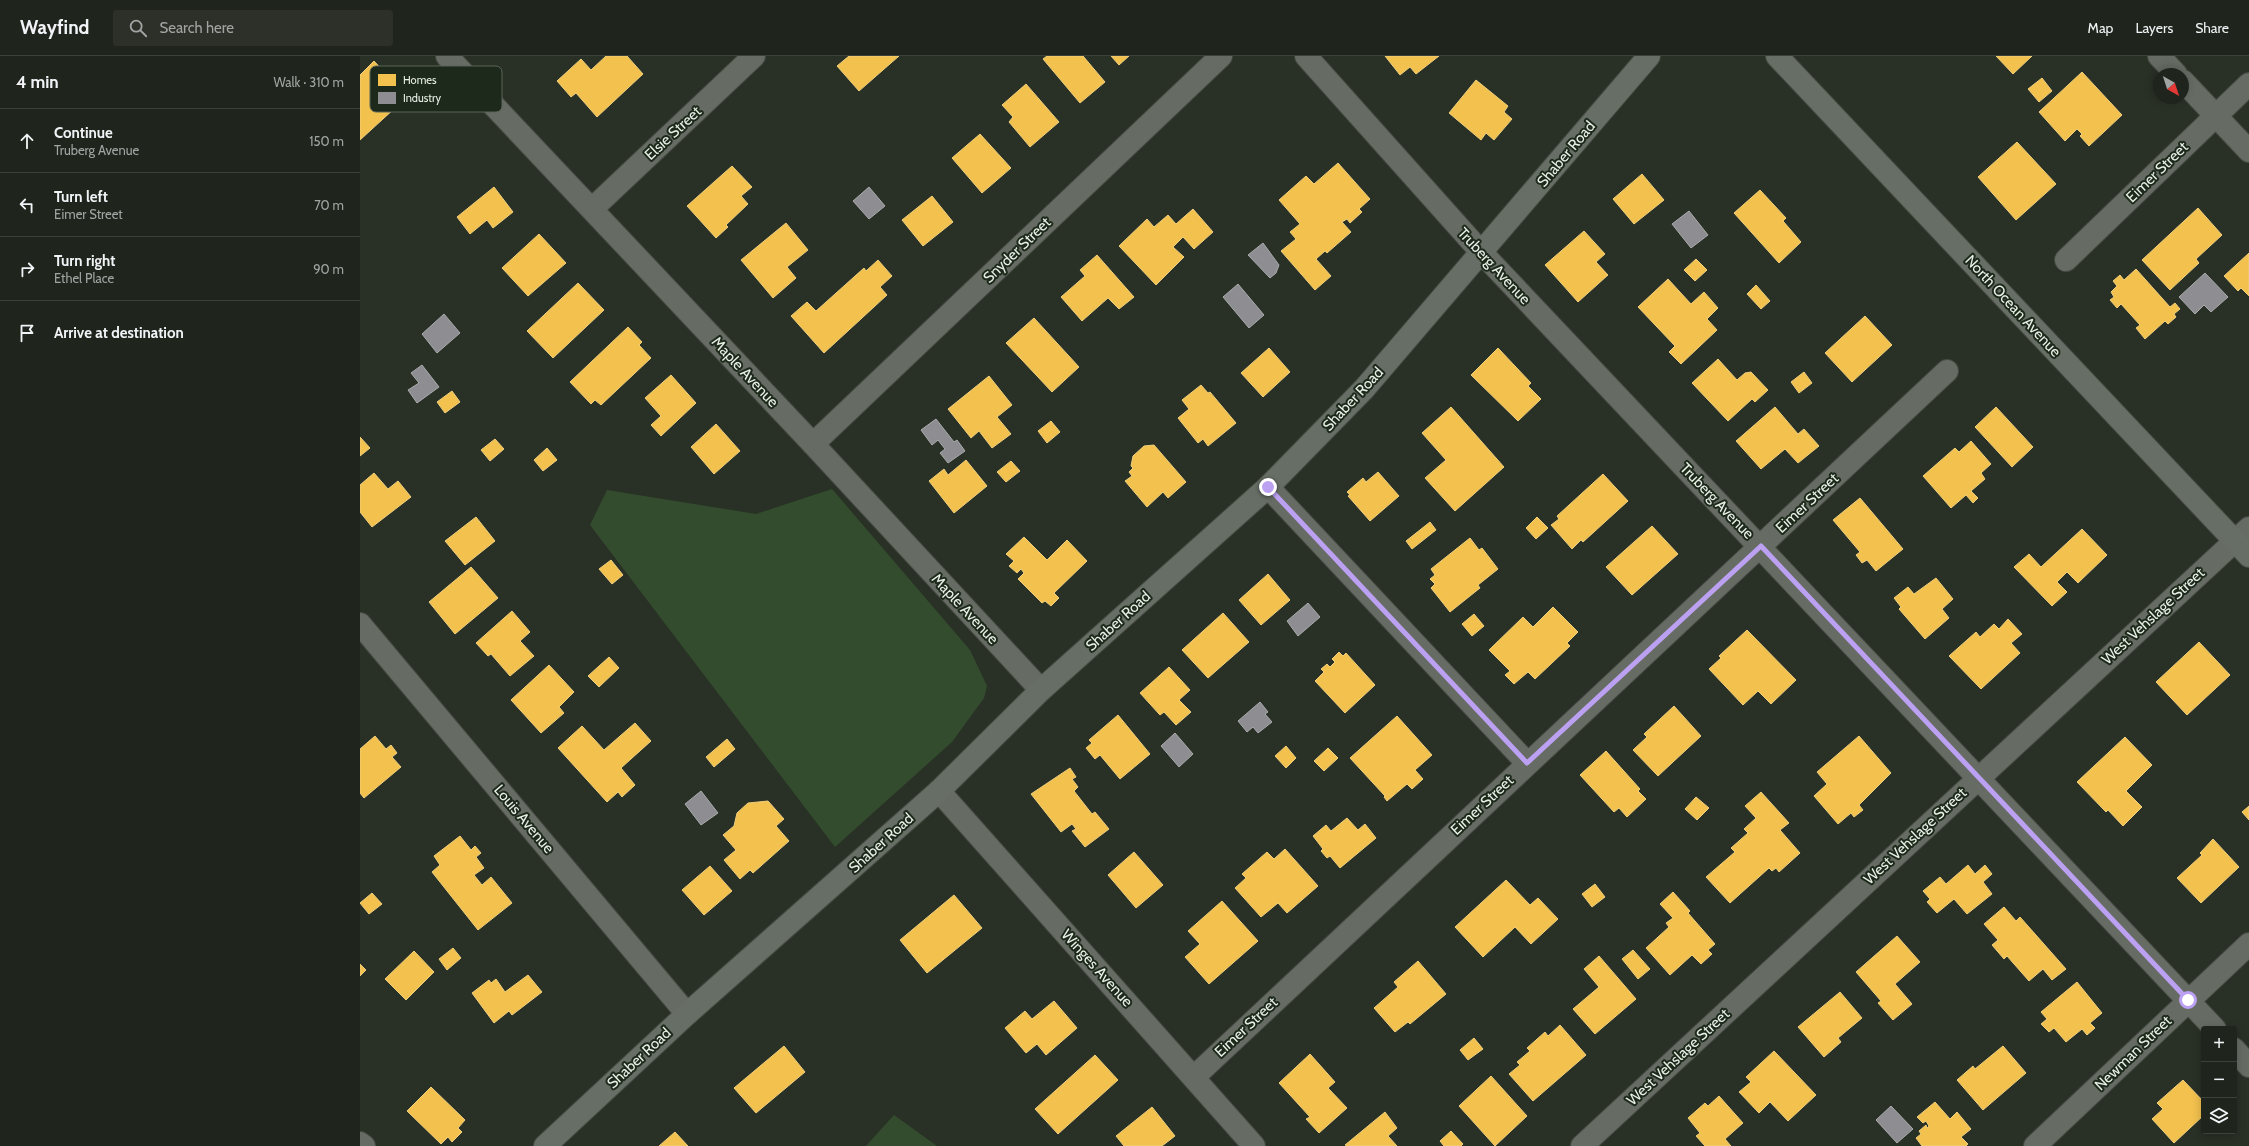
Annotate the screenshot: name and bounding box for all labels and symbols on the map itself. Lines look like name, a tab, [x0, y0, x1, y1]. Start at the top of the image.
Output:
legend	[370, 66, 502, 112]
north arrow	[2153, 68, 2189, 104]
text: Homes	[403, 73, 437, 87]
text: Industry	[403, 91, 441, 105]
street label: Elsie Street	[641, 102, 705, 164]
street label: Shaber Road	[1533, 117, 1599, 191]
street label: Eimer Street	[2122, 138, 2192, 206]
street label: Snyder Street	[979, 213, 1055, 287]
street label: Truberg Avenue	[1454, 224, 1534, 308]
street label: North Ocean Avenue	[1961, 251, 2065, 361]
street label: Maple Avenue	[708, 333, 782, 411]
street label: Shaber Road	[1319, 363, 1387, 435]
street label: Truberg Avenue	[1676, 459, 1758, 543]
street label: Eimer Street	[1772, 469, 1842, 537]
route end	[1259, 478, 1277, 496]
street label: West Vehslage Street	[2098, 564, 2208, 668]
street label: Maple Avenue	[928, 570, 1002, 648]
street label: Shaber Road	[1082, 587, 1154, 655]
street label: Eimer Street	[1447, 771, 1517, 839]
street label: Louis Avenue	[490, 781, 558, 857]
street label: West Vehslage Street	[1860, 784, 1970, 888]
street label: Shaber Road	[845, 809, 917, 877]
street label: Winges Avenue	[1058, 926, 1137, 1011]
route start	[2179, 991, 2197, 1009]
street label: Eimer Street	[1211, 993, 1281, 1061]
street label: West Vehslage Street	[1623, 1005, 1733, 1109]
street label: Newman Street	[2091, 1012, 2175, 1094]
street label: Shaber Road	[603, 1024, 675, 1092]

